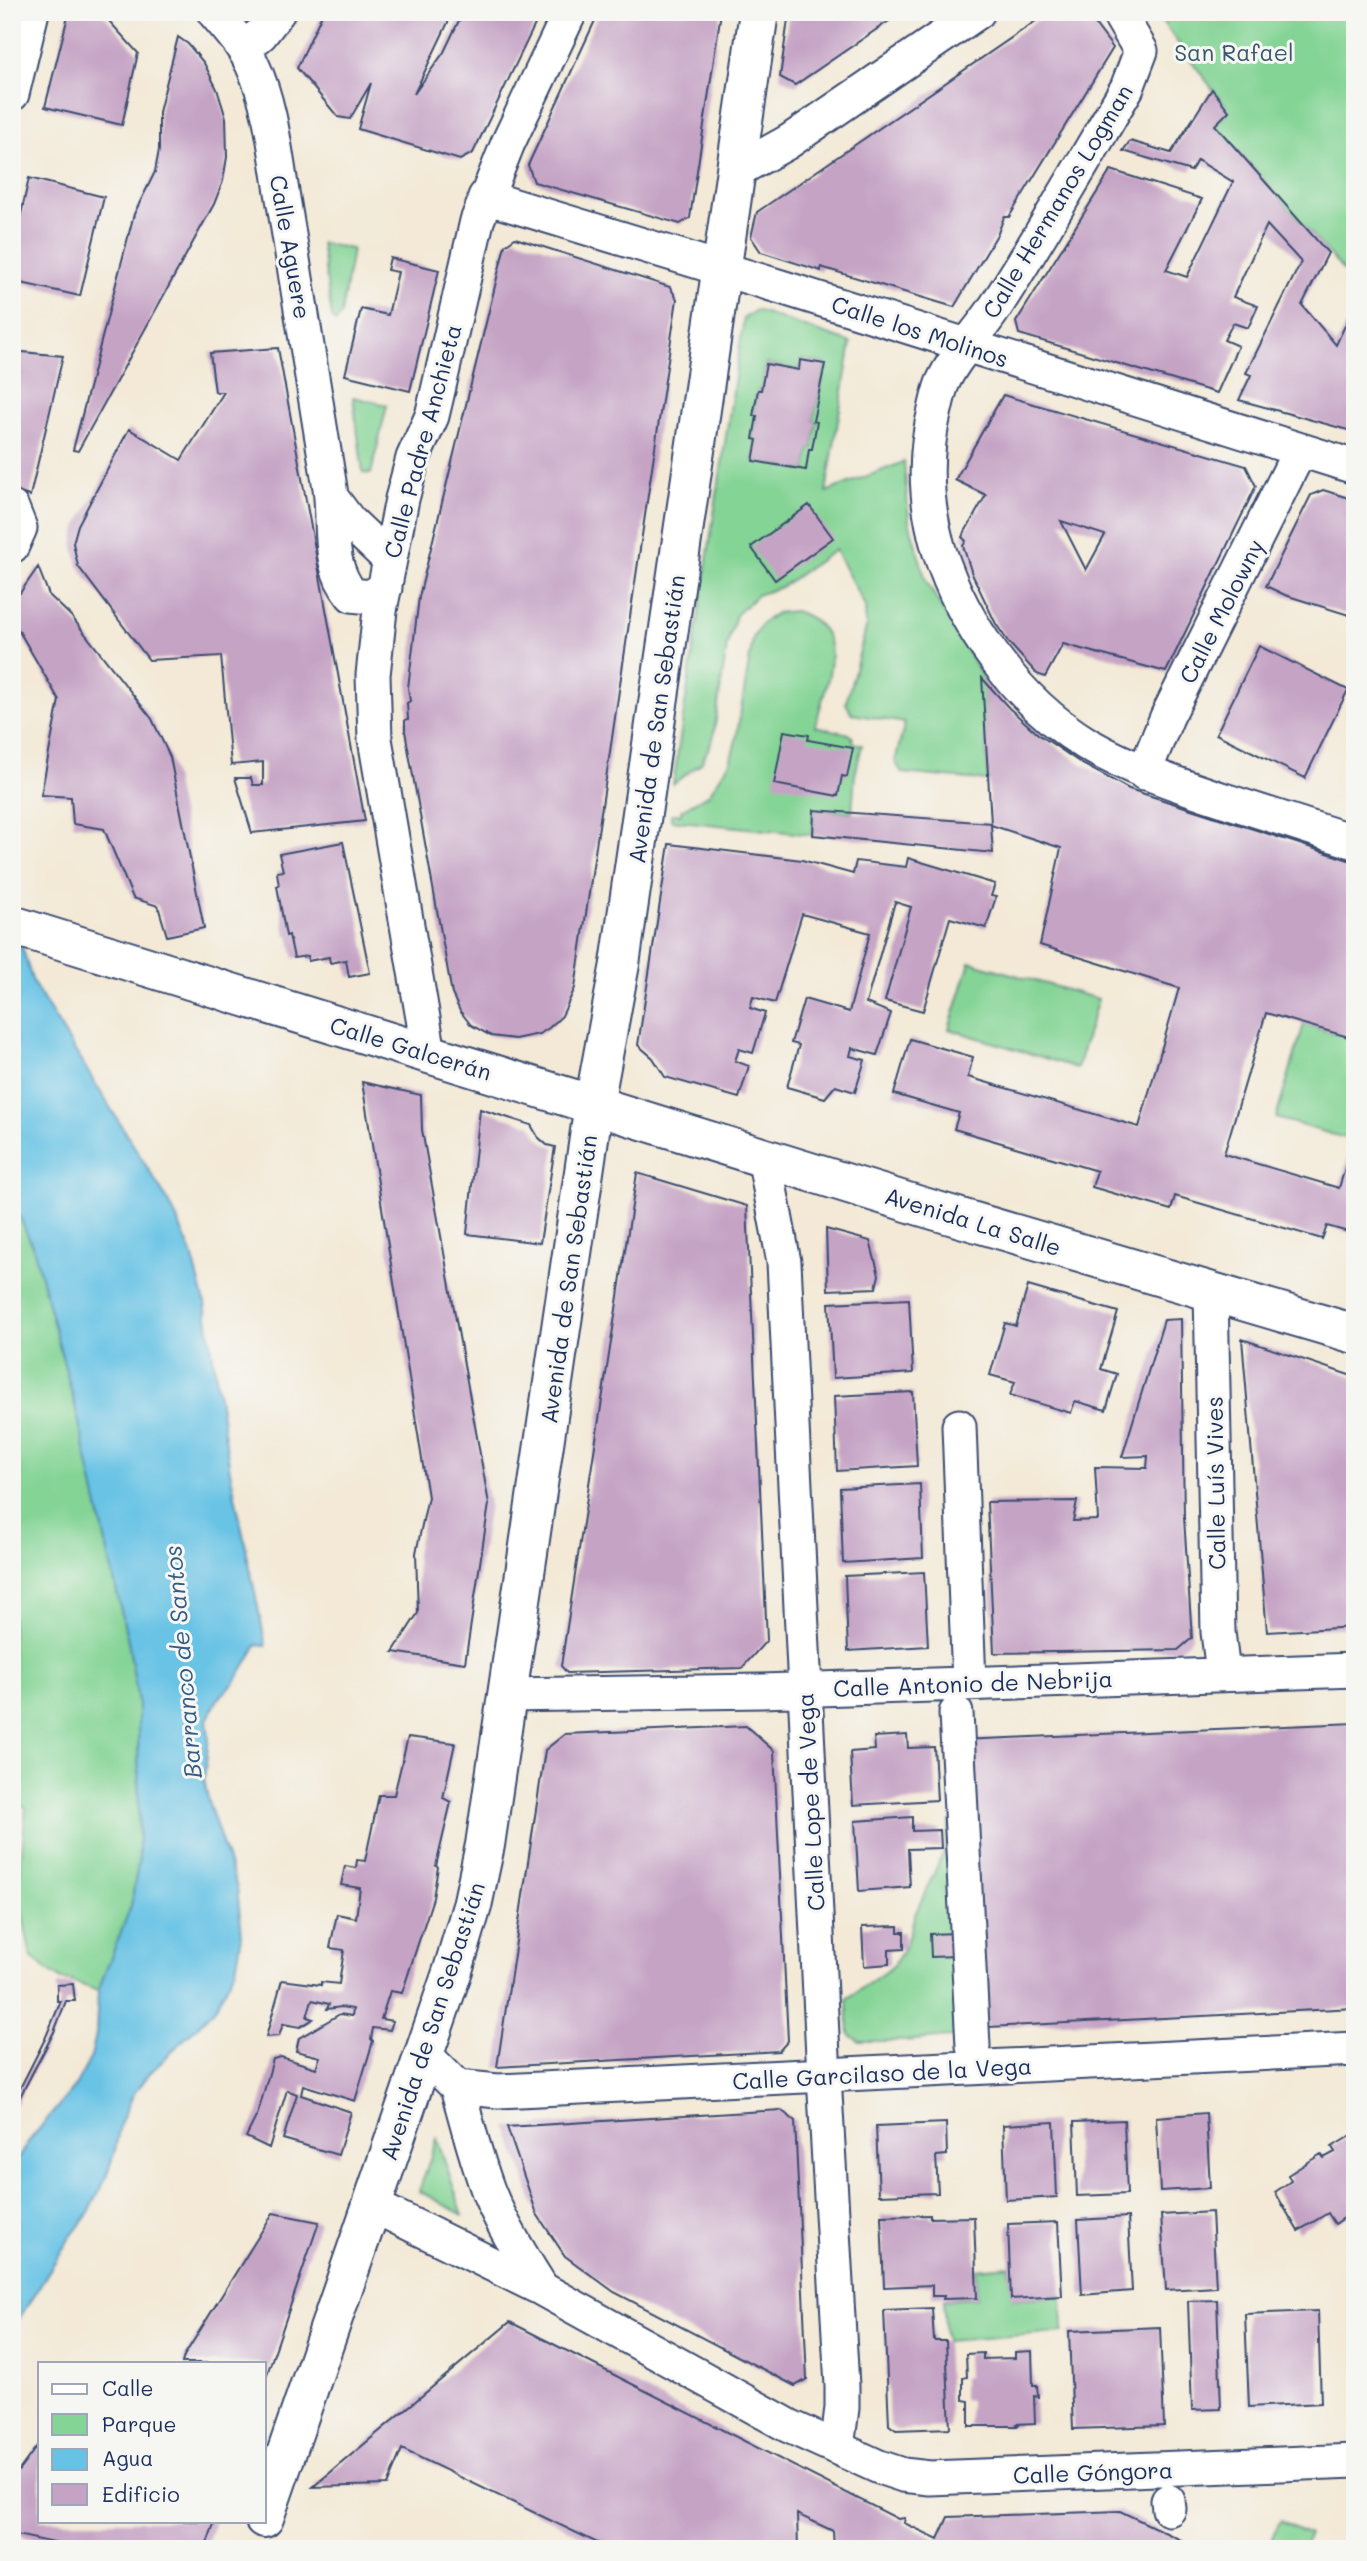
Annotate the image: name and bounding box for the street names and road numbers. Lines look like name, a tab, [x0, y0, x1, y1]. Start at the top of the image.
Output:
street label: Calle Hermanos Logman	[975, 78, 1139, 324]
street label: Calle Aguere	[264, 173, 318, 321]
street label: Calle los Molinos	[828, 288, 1012, 374]
street label: Calle Padre Anchieta	[376, 321, 468, 561]
street label: Calle Molowny	[1172, 534, 1270, 688]
street label: Avenida de San Sebastián	[621, 573, 691, 865]
street label: Calle Galcerán	[327, 1009, 495, 1087]
street label: Avenida de San Sebastián	[533, 1133, 603, 1425]
street label: Avenida La Salle	[881, 1180, 1065, 1262]
street label: Calle Luís Vives	[1198, 1396, 1232, 1570]
street label: Calle Antonio de Nebrija	[833, 1663, 1113, 1703]
street label: Calle Lope de Vega	[789, 1692, 831, 1912]
street label: Avenida de San Sebastián	[373, 1878, 491, 2164]
street label: Calle Garcilaso de la Vega	[731, 2050, 1033, 2096]
street label: Calle Góngora	[1012, 2454, 1174, 2490]

